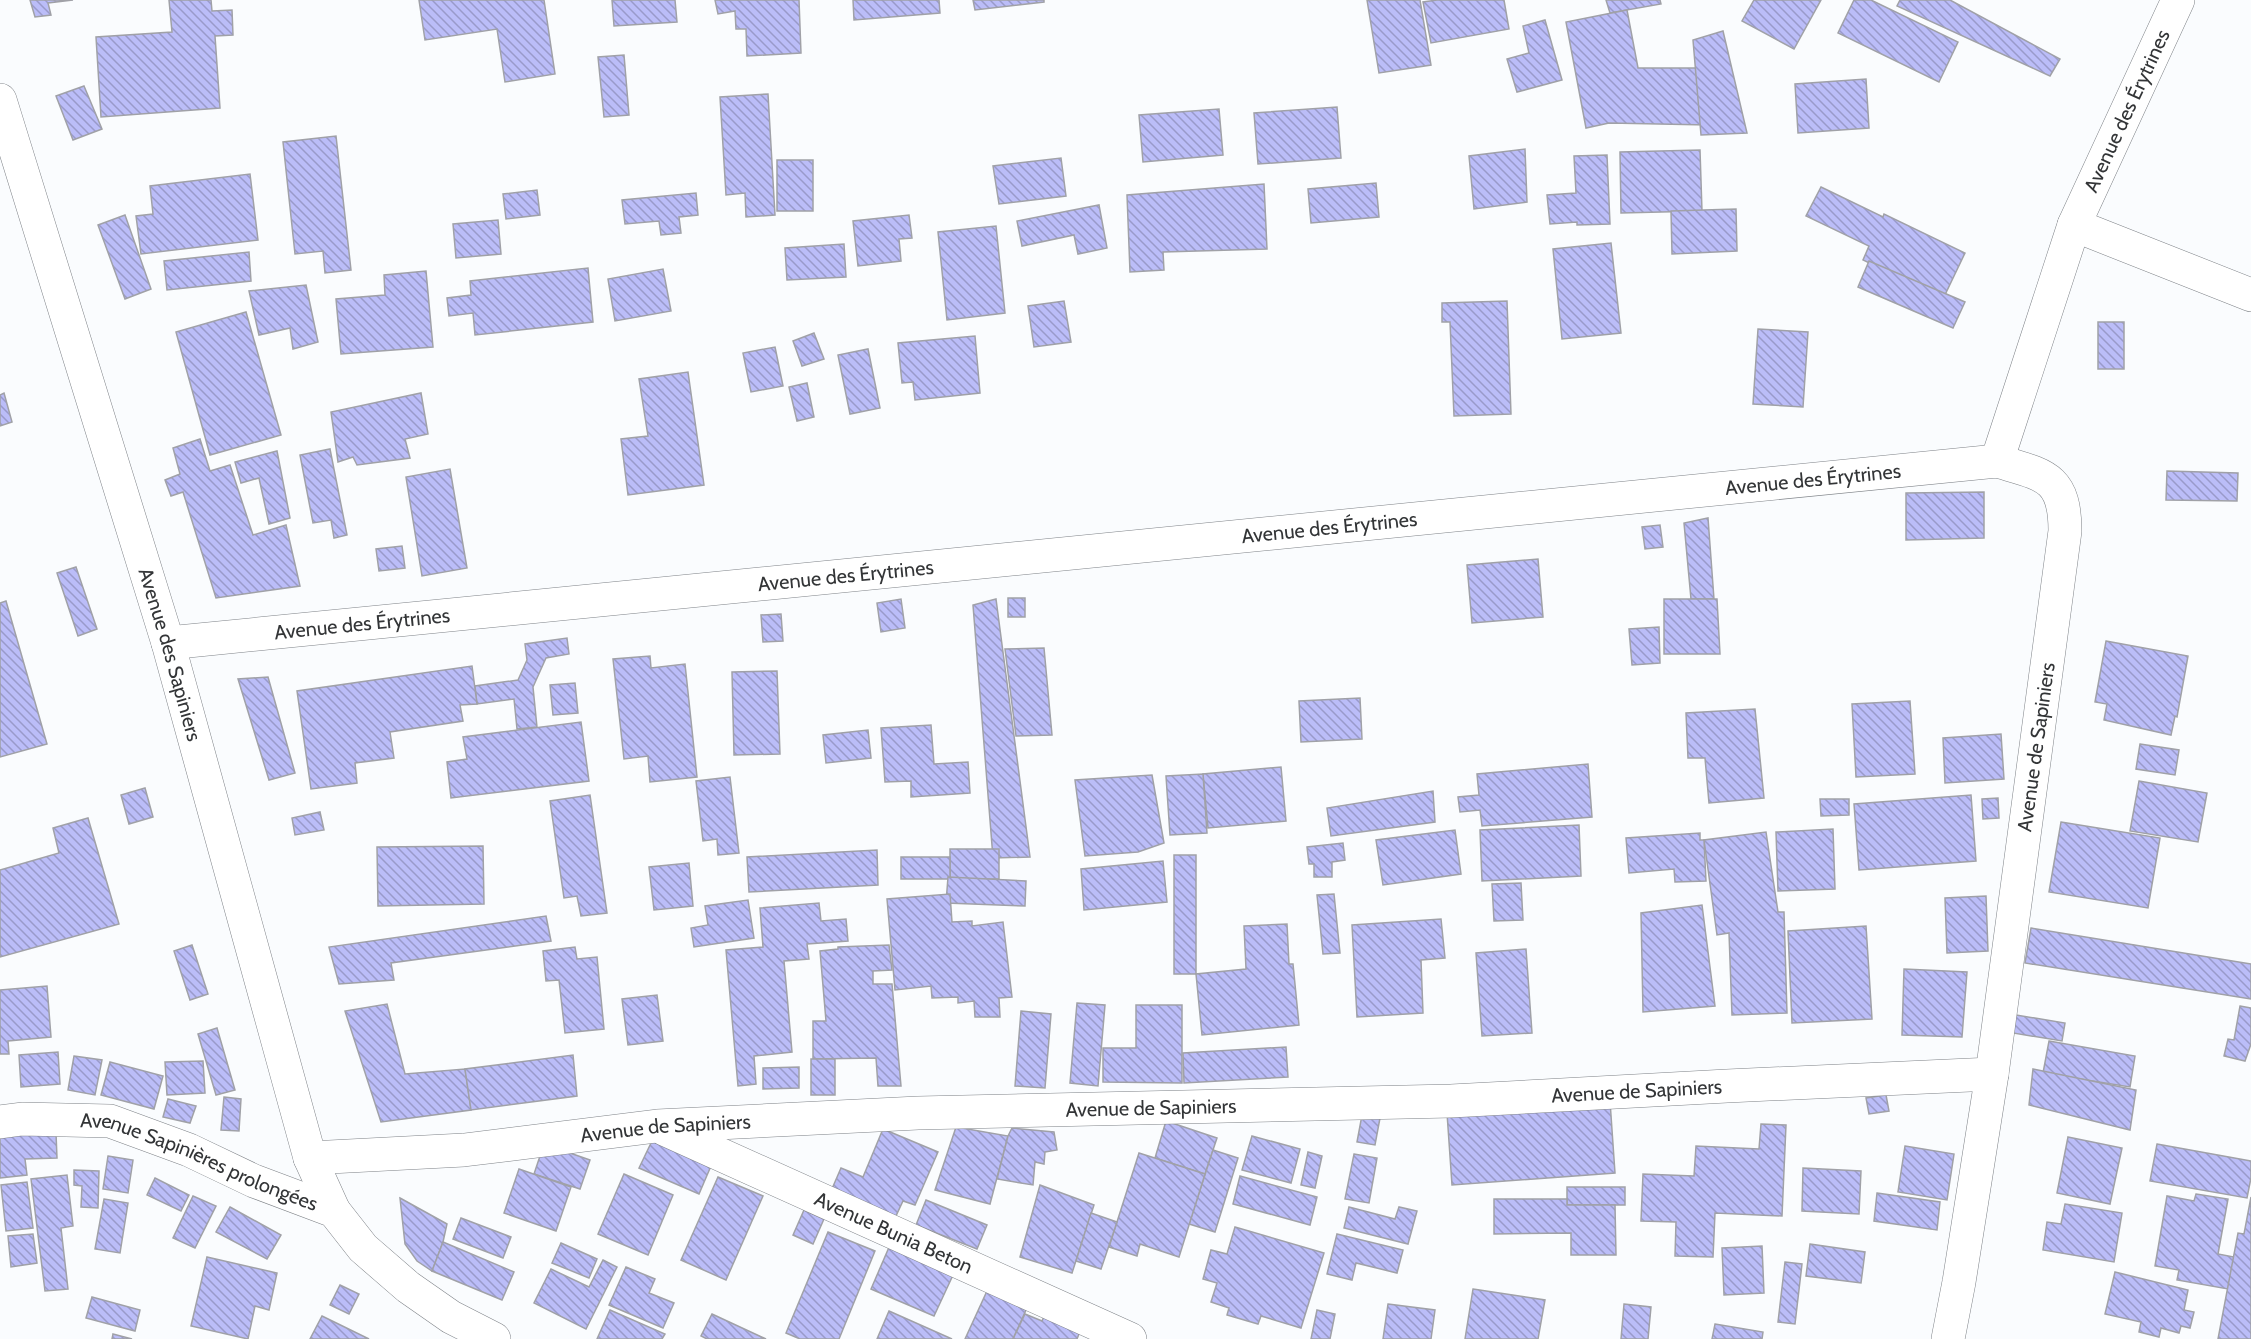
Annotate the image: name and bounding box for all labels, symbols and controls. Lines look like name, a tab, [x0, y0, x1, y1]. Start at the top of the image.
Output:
street label: Avenue des Érytrines	[2079, 26, 2175, 196]
street label: Avenue des Érytrines	[1724, 459, 1902, 500]
street label: Avenue des Érytrines	[1240, 507, 1418, 548]
street label: Avenue des Érytrines	[757, 555, 935, 596]
street label: Avenue des Sapiniers	[133, 565, 206, 744]
street label: Avenue des Érytrines	[273, 603, 451, 644]
street label: Avenue de Sapiniers	[2012, 661, 2060, 833]
street label: Avenue de Sapiniers	[1551, 1074, 1723, 1108]
street label: Avenue de Sapiniers	[1065, 1094, 1237, 1122]
street label: Avenue Sapinières prolongées	[80, 1108, 321, 1216]
street label: Avenue de Sapiniers	[579, 1109, 751, 1147]
street label: Avenue Bunia Beton	[811, 1186, 977, 1279]

